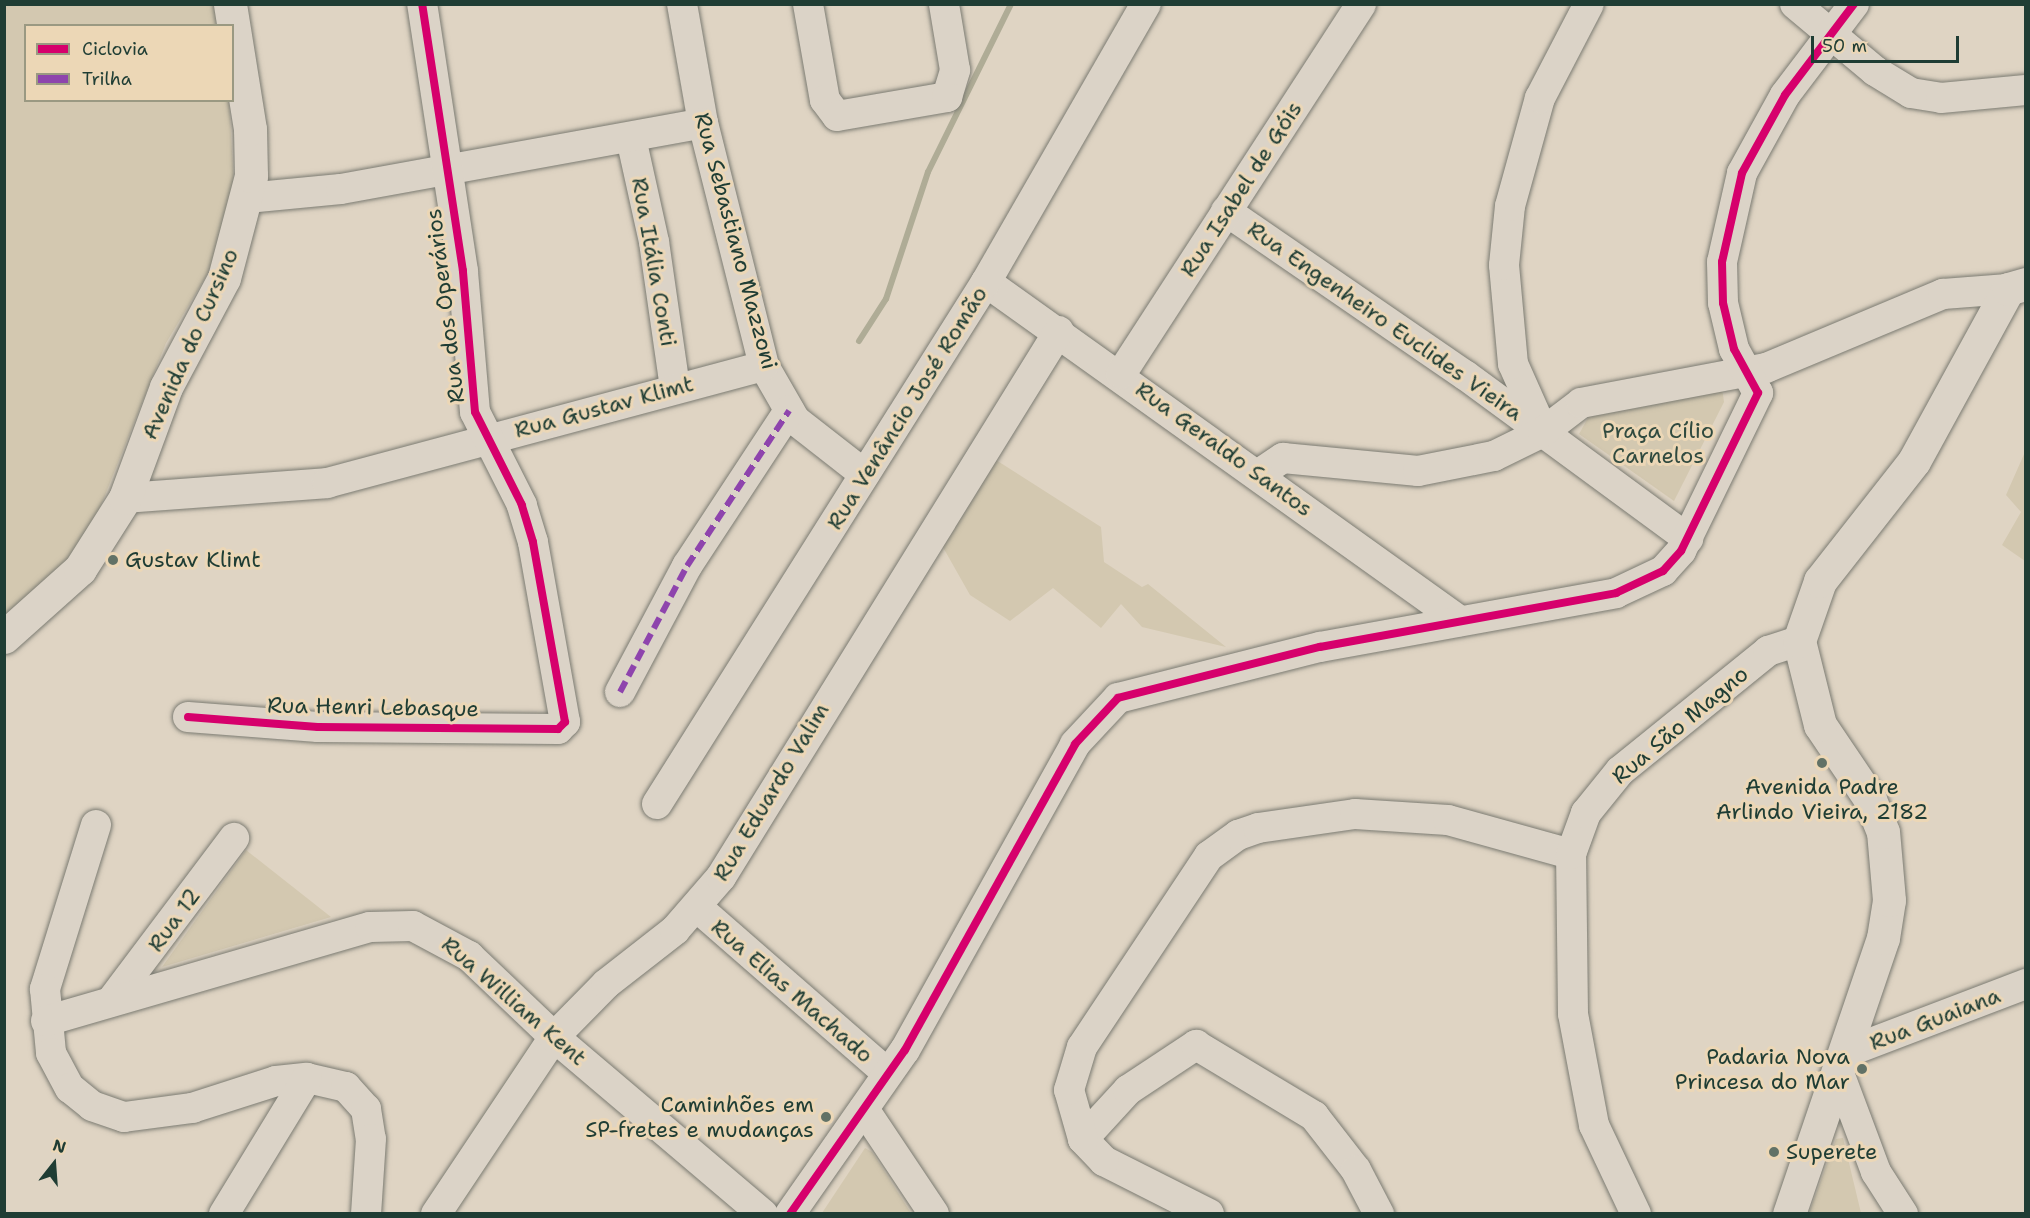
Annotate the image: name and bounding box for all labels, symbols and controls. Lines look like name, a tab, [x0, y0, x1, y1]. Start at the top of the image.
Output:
legend	[24, 24, 234, 102]
scale bar	[1814, 24, 1962, 62]
text: 50 m	[1822, 34, 1867, 58]
text: Ciclovia	[82, 37, 148, 61]
text: Trilha	[82, 67, 132, 91]
street label: Rua Isabel de Góis	[1174, 96, 1308, 282]
street label: Rua Sebastiano Mazzoni	[689, 110, 783, 372]
street label: Rua Itália Conti	[626, 175, 682, 349]
street label: Rua dos Operários	[420, 207, 470, 405]
street label: Rua Engenheiro Euclides Vieira	[1242, 216, 1528, 426]
street label: Avenida do Cursino	[136, 245, 244, 443]
street label: Rua Venâncio José Romão	[821, 282, 993, 534]
street label: Rua Gustav Klimt	[512, 370, 696, 444]
street label: Rua Geraldo Santos	[1130, 376, 1318, 522]
park label: Praça Cílio Carnelos	[1602, 417, 1714, 469]
place label: Gustav Klimt	[125, 547, 261, 573]
marker: Gustav Klimt	[106, 553, 120, 567]
street label: Rua São Magno	[1607, 660, 1753, 790]
street label: Rua Henri Lebasque	[267, 692, 479, 722]
street label: Rua Eduardo Valim	[707, 698, 835, 886]
marker: Avenida Padre Arlindo Vieira, 2182	[1815, 756, 1829, 770]
place label: Avenida Padre Arlindo Vieira, 2182	[1716, 773, 1928, 824]
street label: Rua 12	[142, 883, 206, 957]
street label: Rua Elias Machado	[706, 914, 878, 1068]
street label: Rua William Kent	[436, 931, 592, 1071]
street label: Rua Guaiana	[1866, 982, 2004, 1056]
place label: Padaria Nova Princesa do Mar	[1675, 1043, 1850, 1094]
marker: Padaria Nova Princesa do Mar	[1855, 1062, 1869, 1076]
place label: Caminhões em SP-fretes e mudanças	[585, 1091, 814, 1142]
marker: Caminhões em SP-fretes e mudanças	[819, 1110, 833, 1124]
north arrow	[24, 1134, 84, 1194]
text: N	[50, 1134, 69, 1158]
place label: Superete	[1786, 1139, 1878, 1165]
marker: Superete	[1767, 1145, 1781, 1159]

